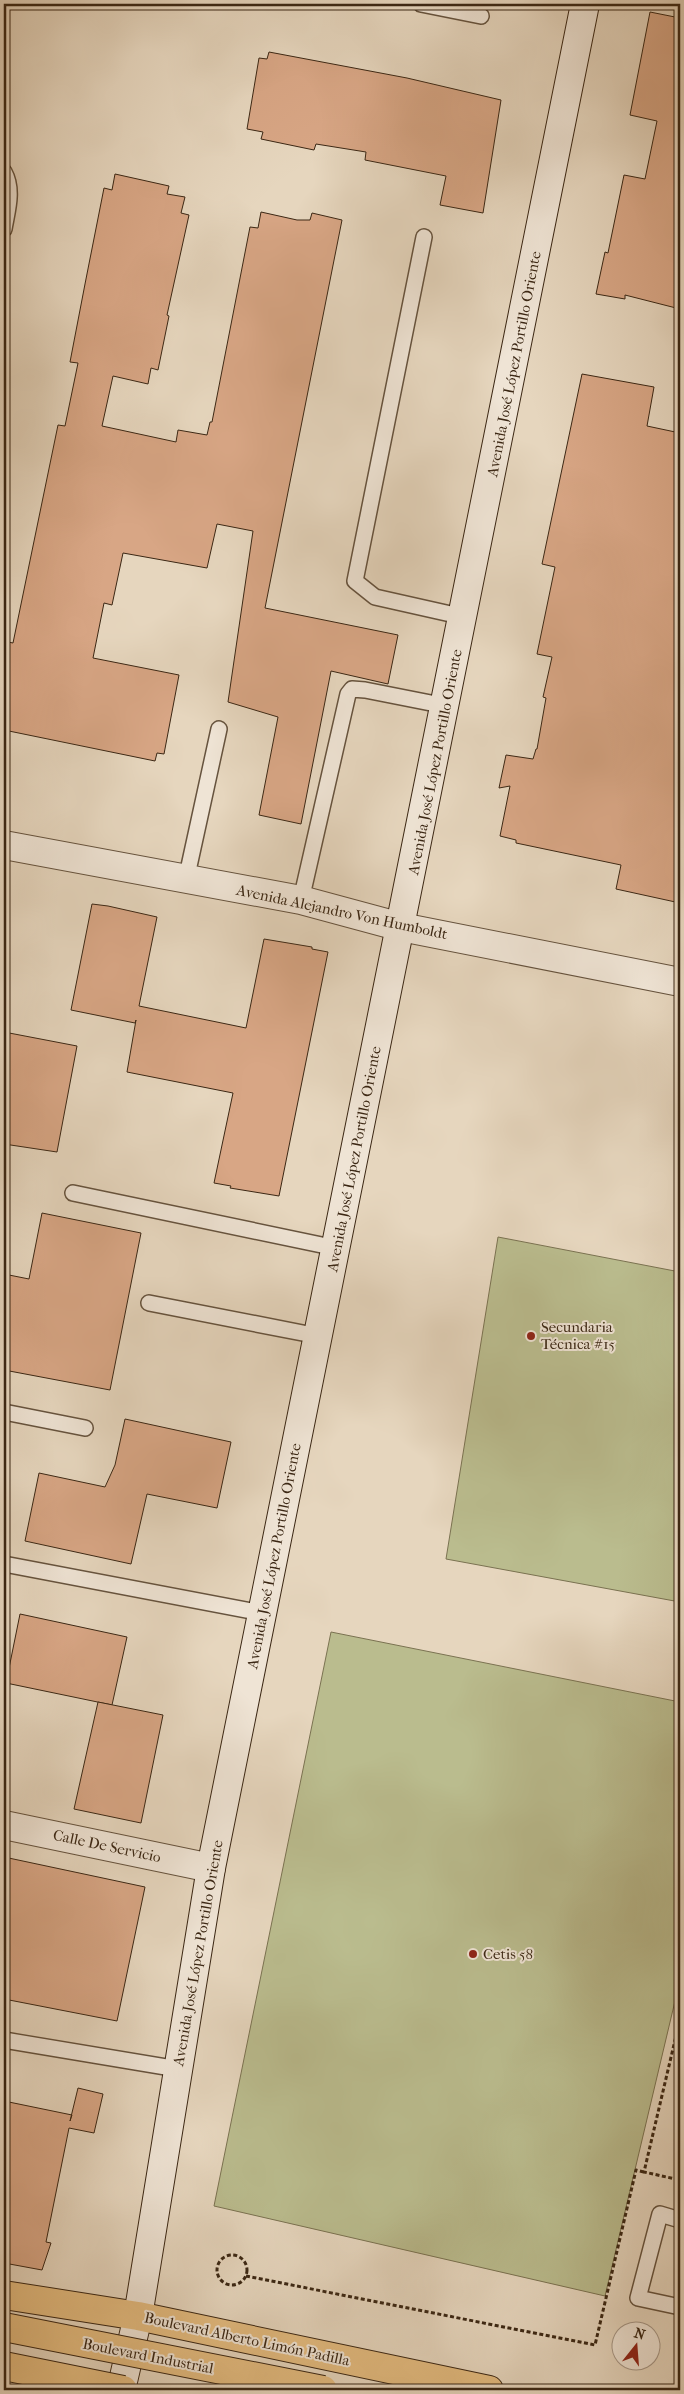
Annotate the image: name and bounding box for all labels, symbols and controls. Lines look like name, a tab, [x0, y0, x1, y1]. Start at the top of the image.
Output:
street label: Avenida José López Portillo Oriente	[483, 249, 545, 479]
street label: Avenida José López Portillo Oriente	[404, 647, 466, 877]
street label: Avenida Alejandro Von Humboldt	[234, 881, 450, 943]
street label: Avenida José López Portillo Oriente	[323, 1044, 385, 1274]
place label: Secundaria Técnica #15	[541, 1318, 615, 1353]
marker: Secundaria Técnica #15	[525, 1330, 537, 1342]
street label: Avenida José López Portillo Oriente	[243, 1441, 305, 1671]
street label: Calle De Servicio	[51, 1826, 163, 1866]
street label: Avenida José López Portillo Oriente	[169, 1838, 227, 2069]
place label: Cetis 58	[483, 1945, 533, 1963]
marker: Cetis 58	[467, 1948, 479, 1960]
street label: Boulevard Alberto Limón Padilla	[143, 2308, 352, 2370]
north arrow	[612, 2322, 662, 2372]
text: N	[632, 2324, 648, 2344]
street label: Boulevard Industrial	[81, 2334, 215, 2378]

